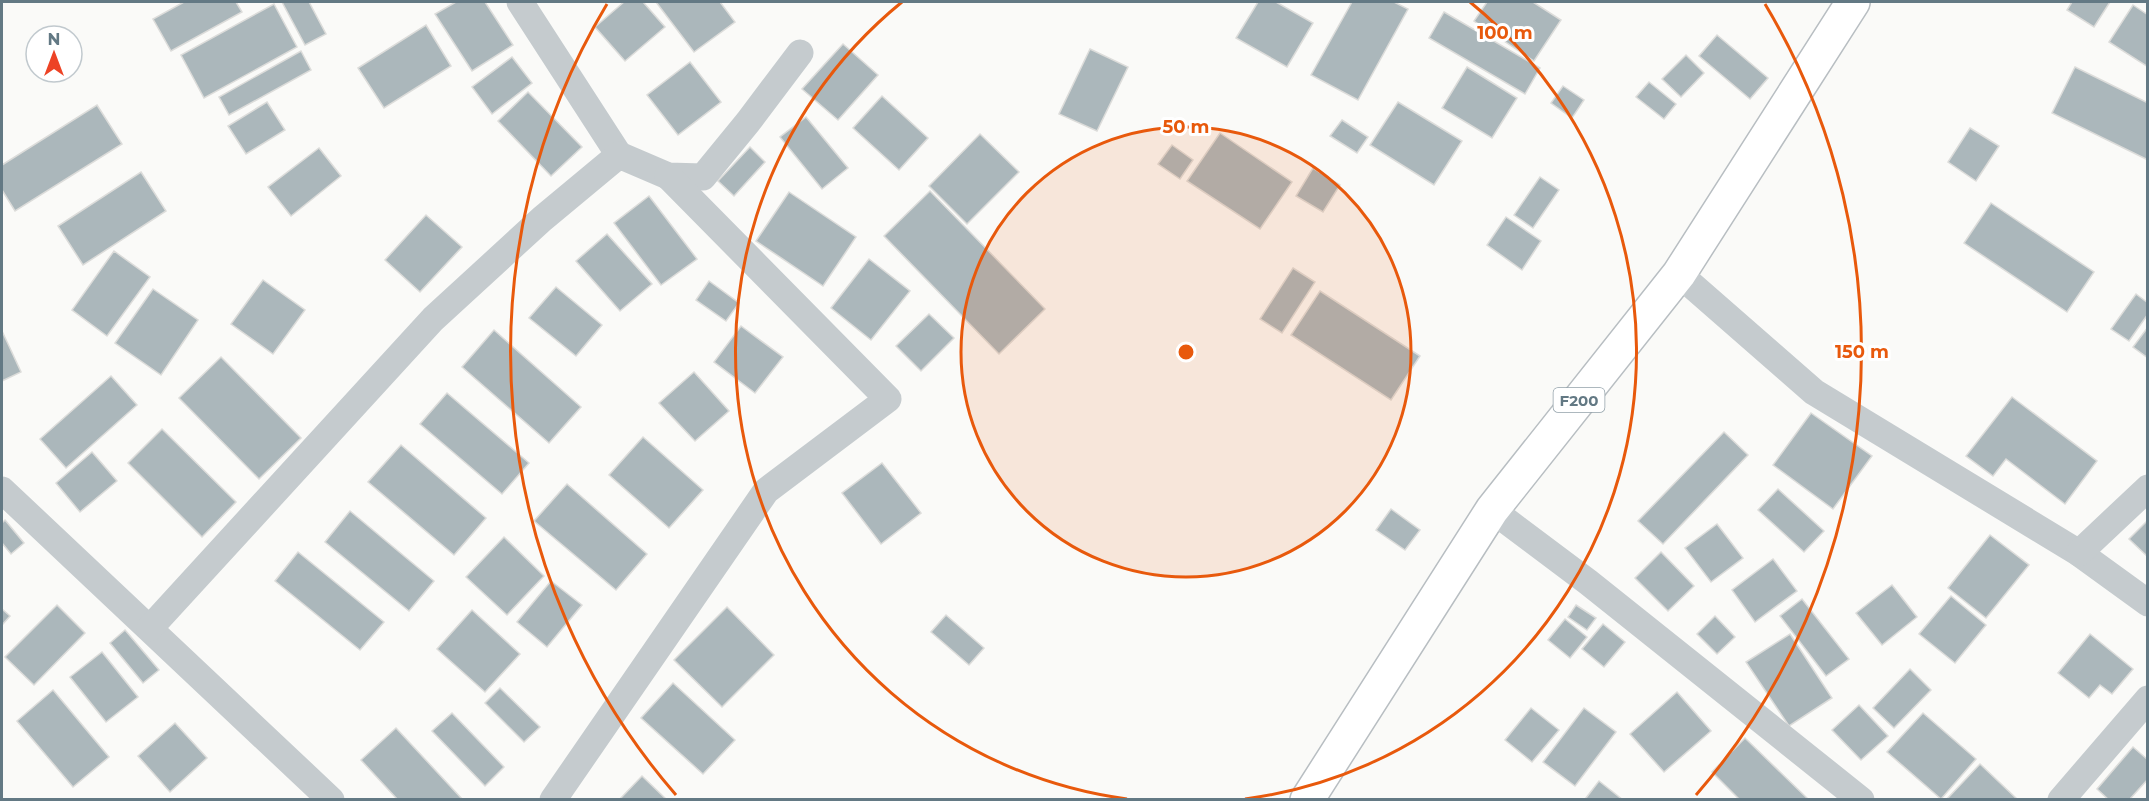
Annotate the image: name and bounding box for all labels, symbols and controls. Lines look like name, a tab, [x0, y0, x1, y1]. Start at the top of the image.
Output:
text: 100 m	[1477, 22, 1533, 44]
north arrow	[24, 24, 84, 84]
text: N	[48, 30, 60, 49]
text: 50 m	[1163, 116, 1209, 138]
text: 150 m	[1835, 341, 1889, 363]
centre of rings	[1176, 342, 1196, 362]
road number: F200	[1554, 388, 1604, 412]

